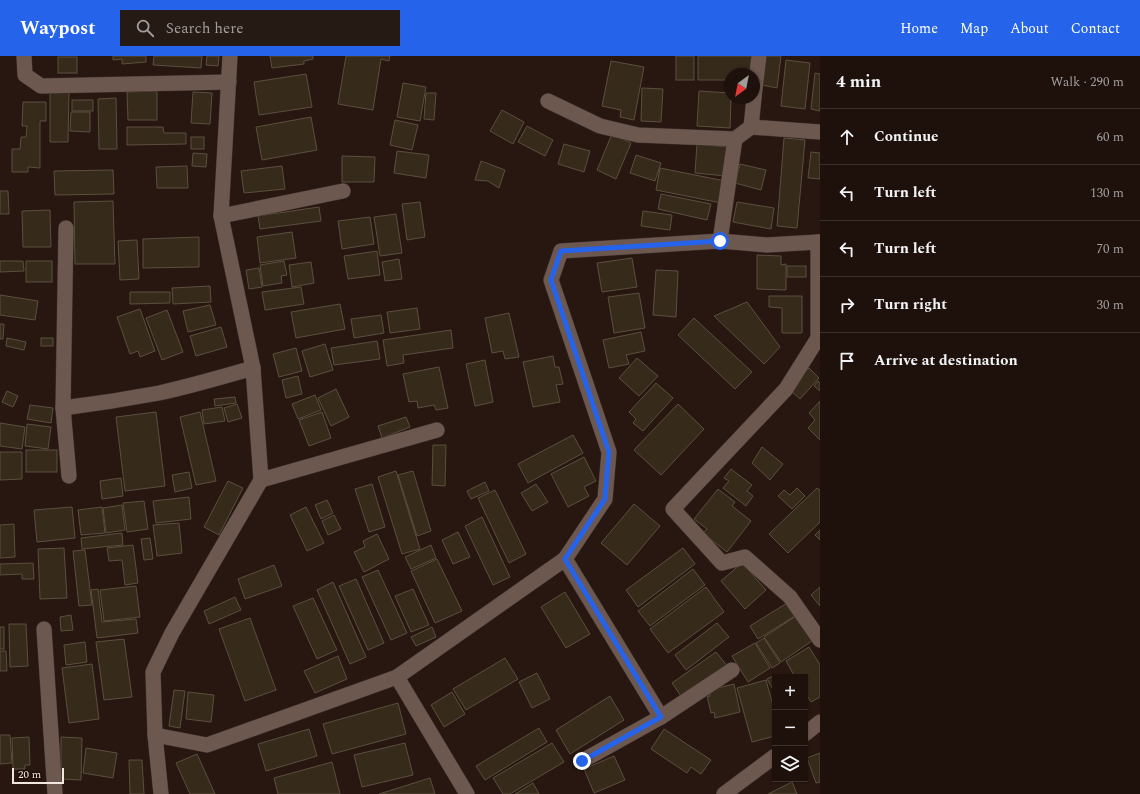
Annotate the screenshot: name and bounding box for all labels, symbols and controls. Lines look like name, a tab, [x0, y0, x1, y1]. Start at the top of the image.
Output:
search box	[120, 10, 400, 46]
text: Waypost	[20, 14, 96, 43]
icon: search	[134, 17, 156, 39]
text: Search here	[166, 17, 243, 40]
text: Home	[900, 18, 938, 39]
text: Map	[960, 18, 988, 39]
text: About	[1010, 18, 1049, 39]
text: Contact	[1071, 18, 1120, 39]
north arrow	[724, 68, 760, 104]
text: 4 min	[836, 69, 881, 95]
text: Walk · 290 m	[1050, 72, 1124, 92]
text: Continue	[874, 125, 939, 148]
icon: ahead	[836, 126, 858, 148]
text: 60 m	[1097, 127, 1124, 147]
text: Turn left	[874, 181, 936, 204]
icon: left	[836, 182, 858, 204]
text: 130 m	[1090, 183, 1124, 203]
route start	[711, 232, 729, 250]
text: Turn left	[874, 237, 936, 260]
icon: left	[836, 238, 858, 260]
text: 70 m	[1097, 239, 1124, 259]
text: Turn right	[874, 293, 947, 316]
icon: right	[836, 294, 858, 316]
text: 30 m	[1097, 295, 1124, 315]
text: Arrive at destination	[874, 349, 1018, 372]
icon: arrive	[836, 350, 858, 372]
map controls	[772, 674, 808, 782]
button: +	[772, 674, 808, 710]
button: −	[772, 710, 808, 746]
button: layers	[772, 746, 808, 782]
route end	[573, 752, 591, 770]
scale bar	[12, 766, 64, 785]
text: 20 m	[18, 766, 41, 783]

